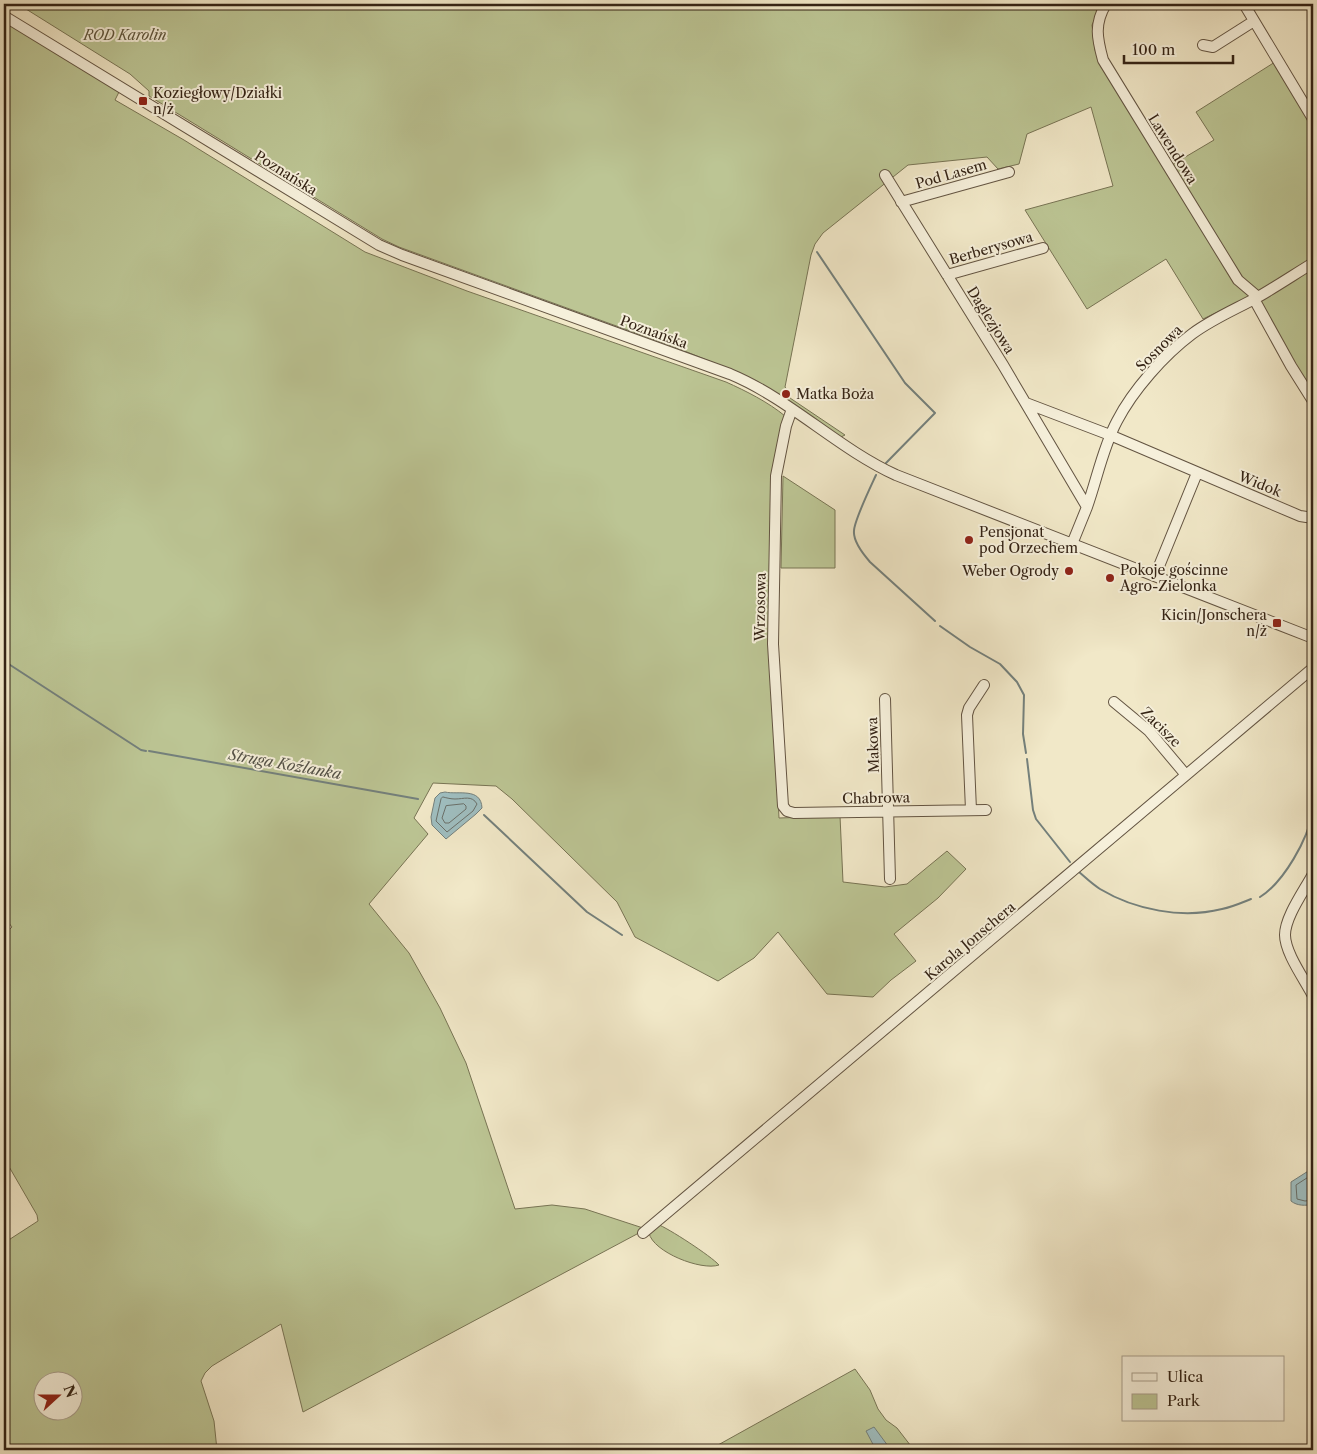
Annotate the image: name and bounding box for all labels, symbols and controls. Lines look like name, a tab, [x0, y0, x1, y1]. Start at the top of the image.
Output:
park label: ROD Karolin	[82, 26, 167, 44]
scale bar	[1124, 32, 1233, 64]
text: 100 m	[1132, 40, 1175, 59]
place label: Koziegłowy/Działki n/ż	[153, 84, 282, 118]
marker: Koziegłowy/Działki n/ż	[137, 95, 149, 107]
street label: Lawendowa	[1144, 111, 1202, 188]
street label: Poznańska	[251, 147, 321, 200]
street label: Pod Lasem	[913, 155, 989, 193]
street label: Berberysowa	[947, 227, 1035, 269]
street label: Daglezjowa	[963, 283, 1019, 358]
street label: Poznańska	[618, 311, 691, 353]
street label: Sosnowa	[1132, 320, 1187, 375]
place label: Matka Boża	[796, 385, 875, 403]
marker: Matka Boża	[780, 388, 792, 400]
street label: Widok	[1235, 467, 1285, 501]
place label: Pensjonat pod Orzechem	[979, 523, 1078, 557]
marker: Pensjonat pod Orzechem	[963, 534, 975, 546]
place label: Pokoje gościnne Agro-Zielonka	[1119, 561, 1228, 595]
place label: Weber Ogrody	[961, 562, 1059, 580]
marker: Weber Ogrody	[1063, 565, 1075, 577]
street label: Wrzosowa	[750, 572, 770, 643]
marker: Pokoje gościnne Agro-Zielonka	[1104, 572, 1116, 584]
place label: Kicin/Jonschera n/ż	[1161, 606, 1268, 640]
marker: Kicin/Jonschera n/ż	[1271, 617, 1283, 629]
street label: Zacisze	[1137, 703, 1185, 751]
street label: Makowa	[863, 716, 883, 773]
water label: Struga Koźlanka	[226, 745, 343, 783]
street label: Chabrowa	[842, 788, 911, 808]
street label: Karola Jonschera	[921, 897, 1020, 984]
legend	[1122, 1356, 1284, 1422]
text: Ulica	[1167, 1367, 1203, 1386]
north arrow	[32, 1372, 82, 1422]
text: N	[60, 1382, 81, 1400]
text: Park	[1167, 1391, 1201, 1410]

